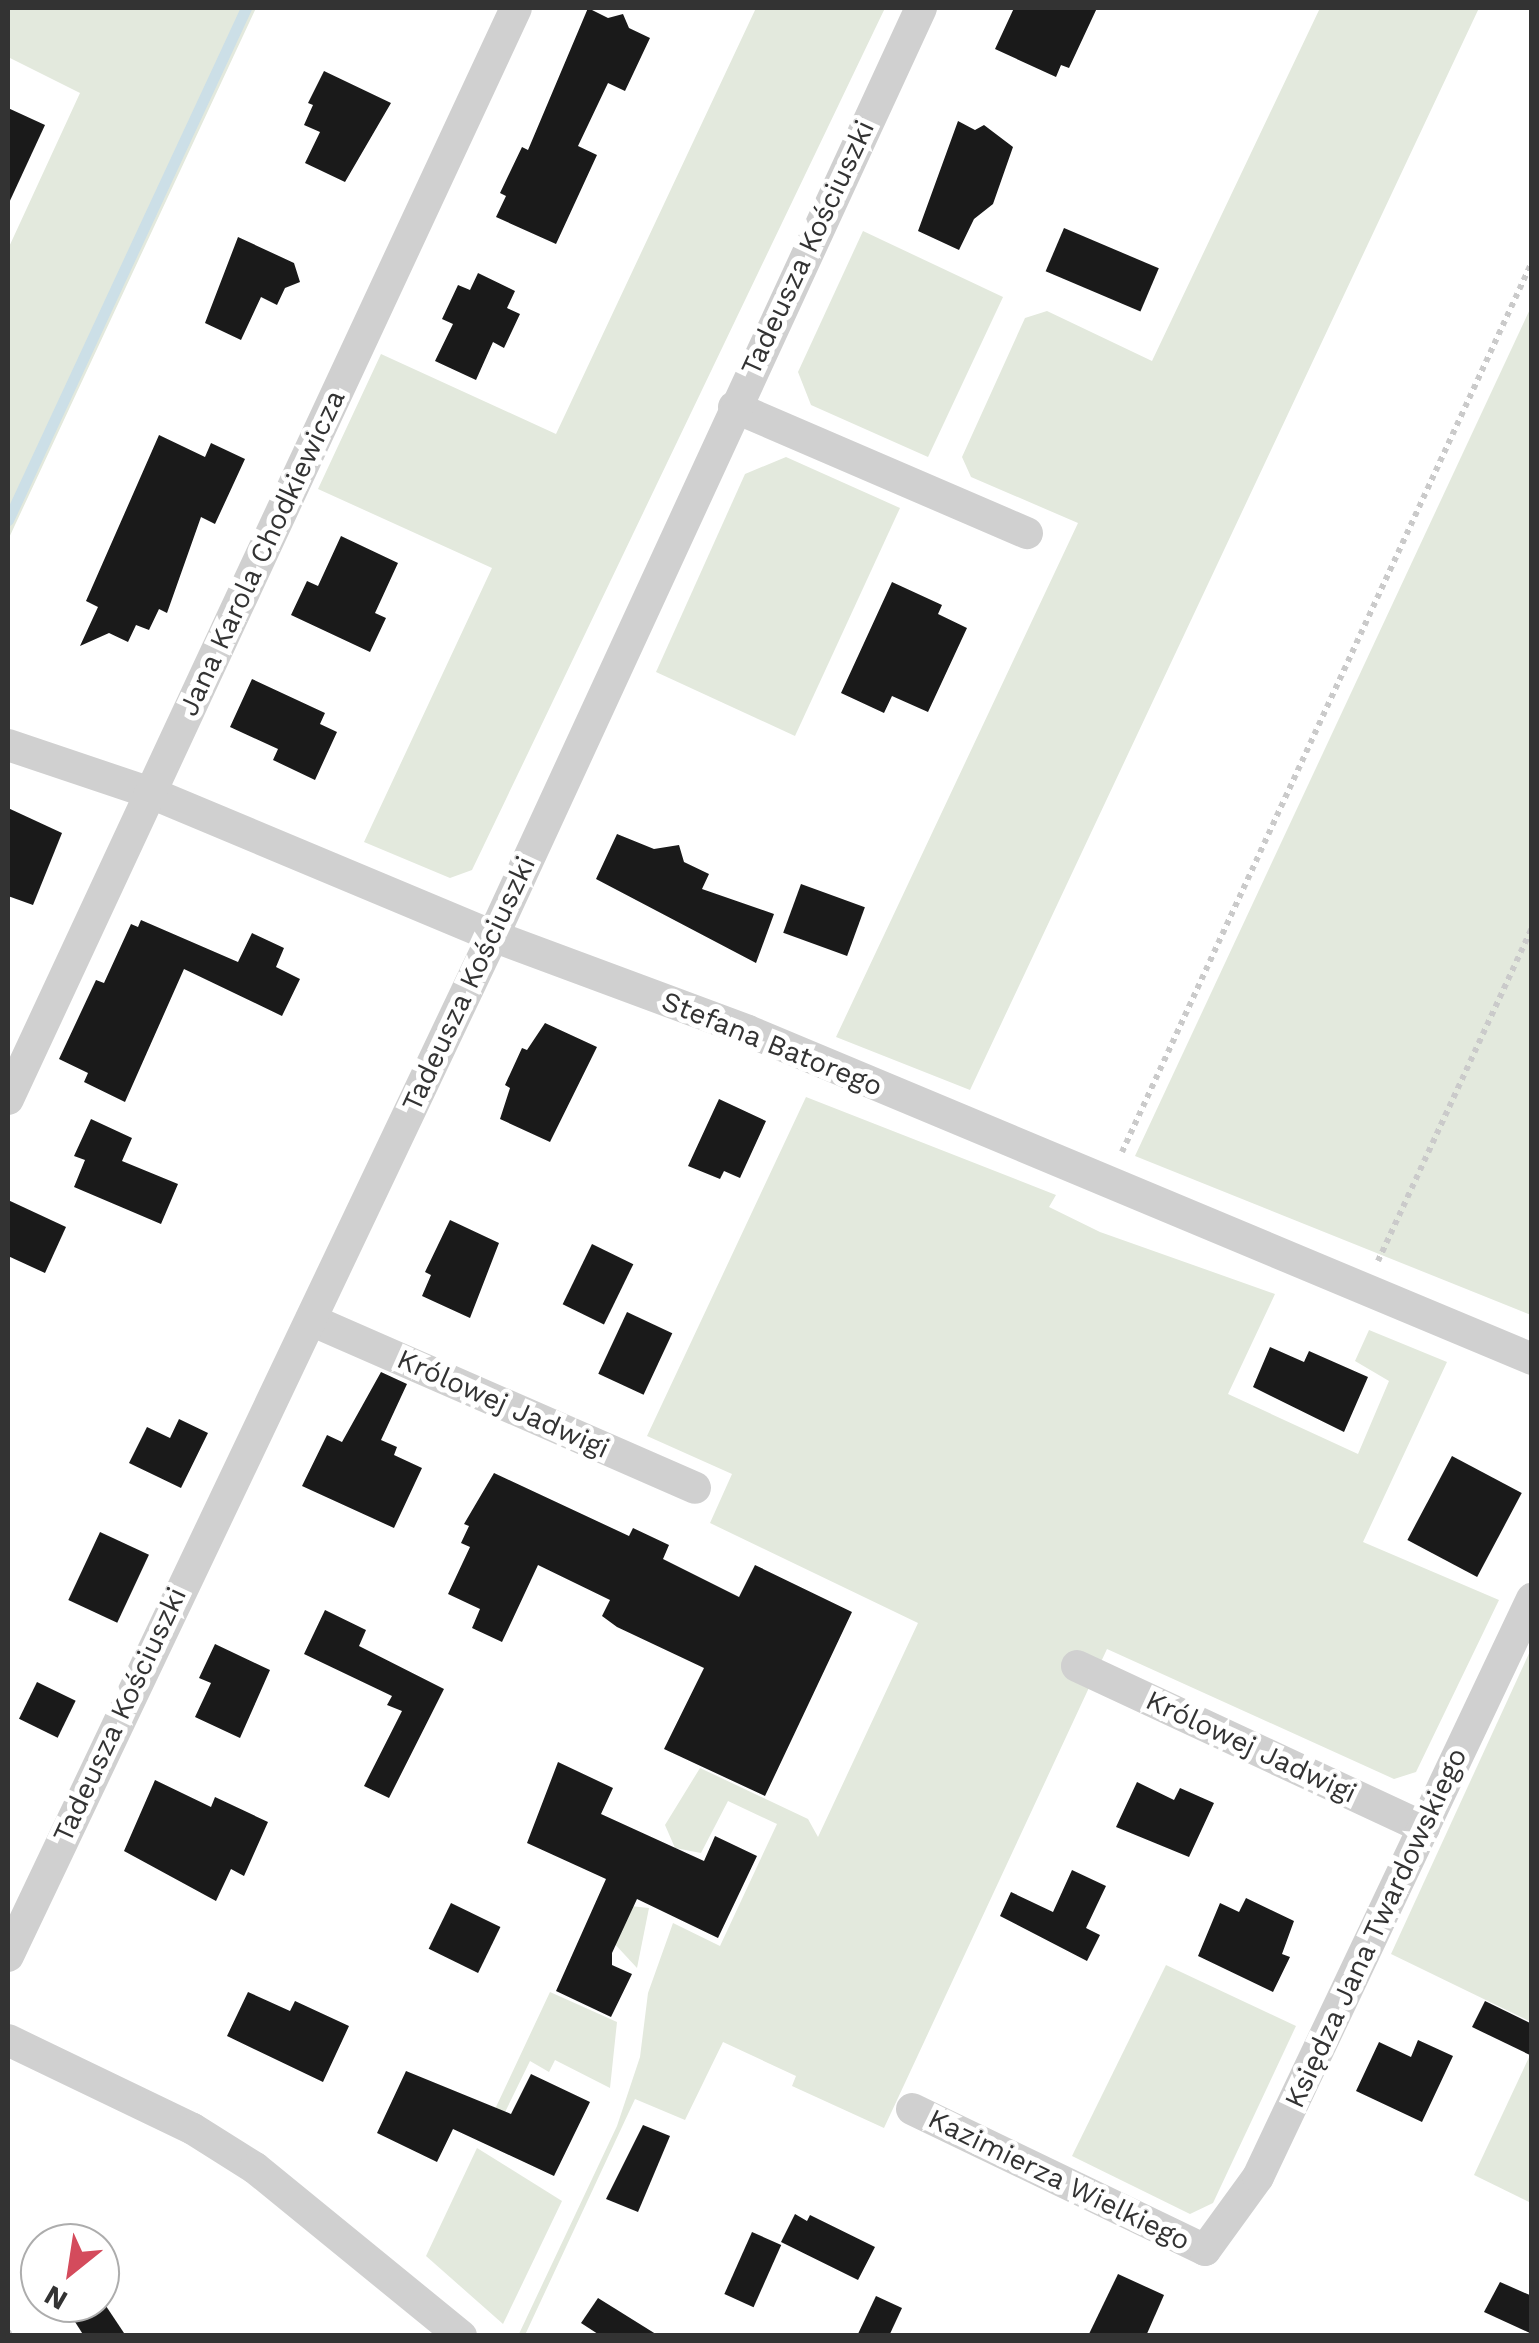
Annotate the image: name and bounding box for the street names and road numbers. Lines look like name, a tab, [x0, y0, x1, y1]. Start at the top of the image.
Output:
street label: Tadeusza Kościuszki	[734, 115, 882, 381]
street label: Jana Karola Chodkiewicza	[171, 384, 353, 722]
street label: Tadeusza Kościuszki	[395, 851, 543, 1117]
street label: Stefana Batorego	[657, 984, 887, 1104]
street label: Królowej Jadwigi	[392, 1342, 614, 1466]
street label: Tadeusza Kościuszki	[46, 1582, 194, 1848]
street label: Królowej Jadwigi	[1140, 1683, 1362, 1811]
street label: Księdza Jana Twardowskiego	[1277, 1741, 1475, 2115]
street label: Kazimierza Wielkiego	[922, 2102, 1196, 2258]

